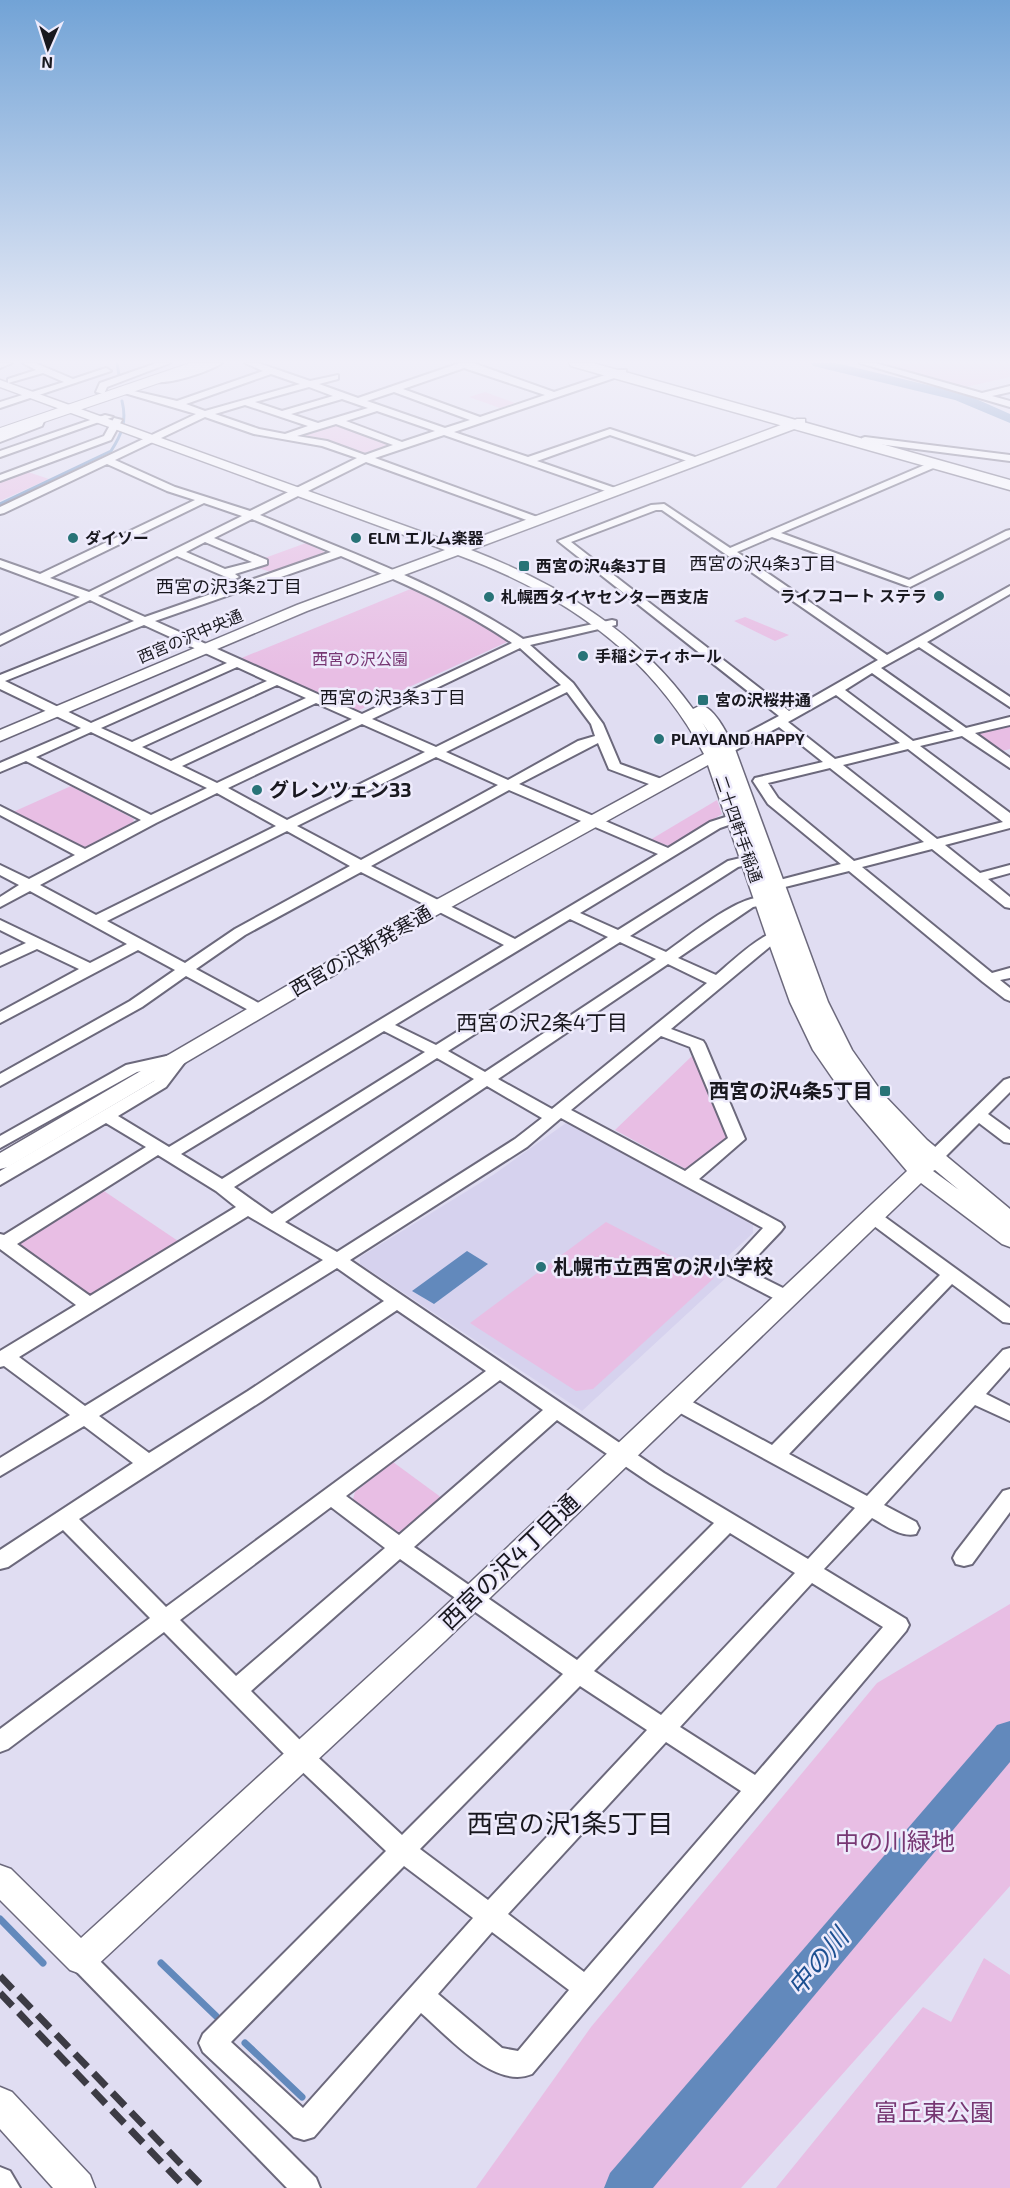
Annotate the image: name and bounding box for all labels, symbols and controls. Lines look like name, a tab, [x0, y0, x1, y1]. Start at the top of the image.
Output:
north arrow	[18, 18, 78, 78]
text: N	[41, 54, 53, 73]
place label: ダイソー	[85, 528, 149, 547]
place label: ELM エルム楽器	[368, 528, 485, 547]
marker: ダイソー	[66, 531, 80, 545]
marker: ELM エルム楽器	[349, 531, 363, 545]
district label: 西宮の沢4条3丁目	[689, 552, 837, 574]
place label: 西宮の沢4条3丁目	[536, 556, 667, 575]
marker: 西宮の沢4条3丁目	[517, 559, 531, 573]
district label: 西宮の沢3条2丁目	[156, 575, 302, 597]
place label: ライフコート ステラ	[780, 586, 927, 605]
place label: 札幌西タイヤセンター西支店	[501, 587, 709, 606]
marker: ライフコート ステラ	[932, 589, 946, 603]
marker: 札幌西タイヤセンター西支店	[482, 590, 496, 604]
street label: 西宮の沢中央通	[135, 605, 245, 666]
place label: 手稲シティホール	[595, 646, 722, 665]
park label: 西宮の沢公園	[312, 649, 408, 668]
marker: 手稲シティホール	[576, 649, 590, 663]
district label: 西宮の沢3条3丁目	[320, 686, 466, 708]
place label: 宮の沢桜井通	[715, 690, 811, 709]
marker: 宮の沢桜井通	[696, 693, 710, 707]
place label: PLAYLAND HAPPY	[671, 729, 805, 748]
marker: PLAYLAND HAPPY	[652, 732, 666, 746]
street label: 二十四軒手稲通	[712, 773, 767, 885]
place label: グレンツェン33	[269, 777, 412, 801]
marker: グレンツェン33	[250, 783, 264, 797]
street label: 西宮の沢新発寒通	[285, 900, 436, 1001]
district label: 西宮の沢2条4丁目	[456, 1009, 628, 1034]
place label: 西宮の沢4条5丁目	[709, 1078, 873, 1102]
marker: 西宮の沢4条5丁目	[878, 1084, 892, 1098]
place label: 札幌市立西宮の沢小学校	[553, 1254, 773, 1278]
marker: 札幌市立西宮の沢小学校	[534, 1260, 548, 1274]
street label: 西宮の沢4丁目通	[433, 1487, 585, 1635]
district label: 西宮の沢1条5丁目	[467, 1807, 673, 1838]
park label: 中の川緑地	[835, 1826, 955, 1855]
water label: 中の川	[780, 1919, 856, 2001]
park label: 富丘東公園	[874, 2097, 994, 2126]

